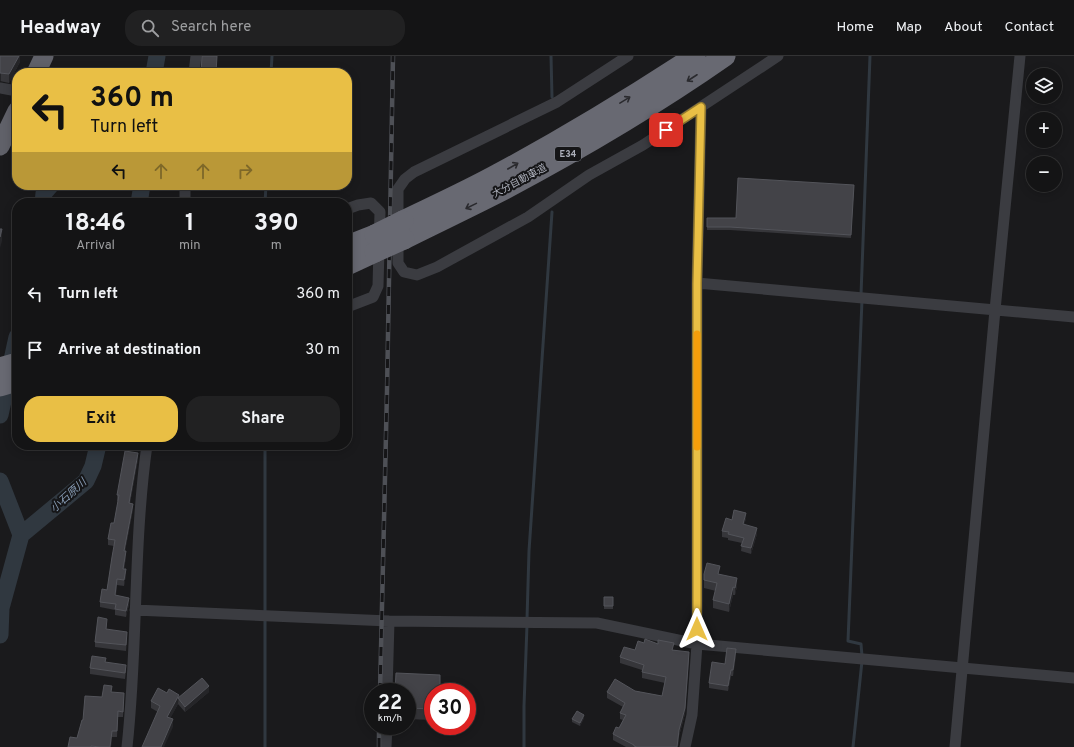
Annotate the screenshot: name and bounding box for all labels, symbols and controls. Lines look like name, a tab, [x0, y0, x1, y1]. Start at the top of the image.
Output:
search box	[125, 10, 405, 46]
text: Headway	[20, 16, 101, 40]
icon: search	[139, 17, 161, 39]
text: Search here	[171, 18, 251, 37]
text: Home	[837, 19, 874, 36]
text: Map	[896, 19, 922, 36]
text: About	[944, 19, 983, 36]
text: Contact	[1005, 19, 1054, 36]
map controls	[1026, 68, 1062, 192]
button: layers	[1026, 68, 1062, 104]
one-way arrow	[687, 74, 698, 82]
text: 360 m	[90, 81, 174, 117]
icon: left	[24, 84, 76, 136]
one-way arrow	[619, 96, 631, 104]
button: +	[1026, 112, 1062, 148]
pin	[649, 113, 683, 147]
text: Turn left	[90, 116, 158, 139]
icon: arrive	[655, 119, 677, 141]
road number: E34	[555, 147, 581, 161]
button: −	[1026, 156, 1062, 192]
icon: left	[108, 160, 130, 182]
icon: ahead	[150, 160, 172, 182]
icon: ahead	[192, 160, 214, 182]
icon: right	[234, 160, 256, 182]
street label: 大分自動車道	[490, 162, 549, 201]
one-way arrow	[507, 162, 519, 169]
one-way arrow	[465, 203, 477, 210]
text: 18:46	[65, 209, 126, 239]
text: 1	[185, 209, 195, 239]
text: 390	[254, 209, 299, 239]
text: Arrival	[76, 238, 115, 254]
text: min	[179, 238, 201, 254]
text: m	[271, 238, 282, 254]
icon: left	[24, 283, 46, 305]
text: Turn left	[58, 285, 118, 304]
text: 360 m	[296, 285, 340, 304]
icon: arrive	[24, 339, 46, 361]
text: Arrive at destination	[58, 341, 201, 360]
text: 30 m	[305, 341, 340, 360]
button: Exit	[24, 396, 178, 442]
button: Share	[186, 396, 340, 442]
water label: 小石原川	[48, 475, 90, 516]
position arrow	[676, 608, 718, 650]
speed limit sign: 30	[424, 683, 476, 735]
text: 22	[378, 691, 402, 717]
text: km/h	[378, 712, 402, 725]

